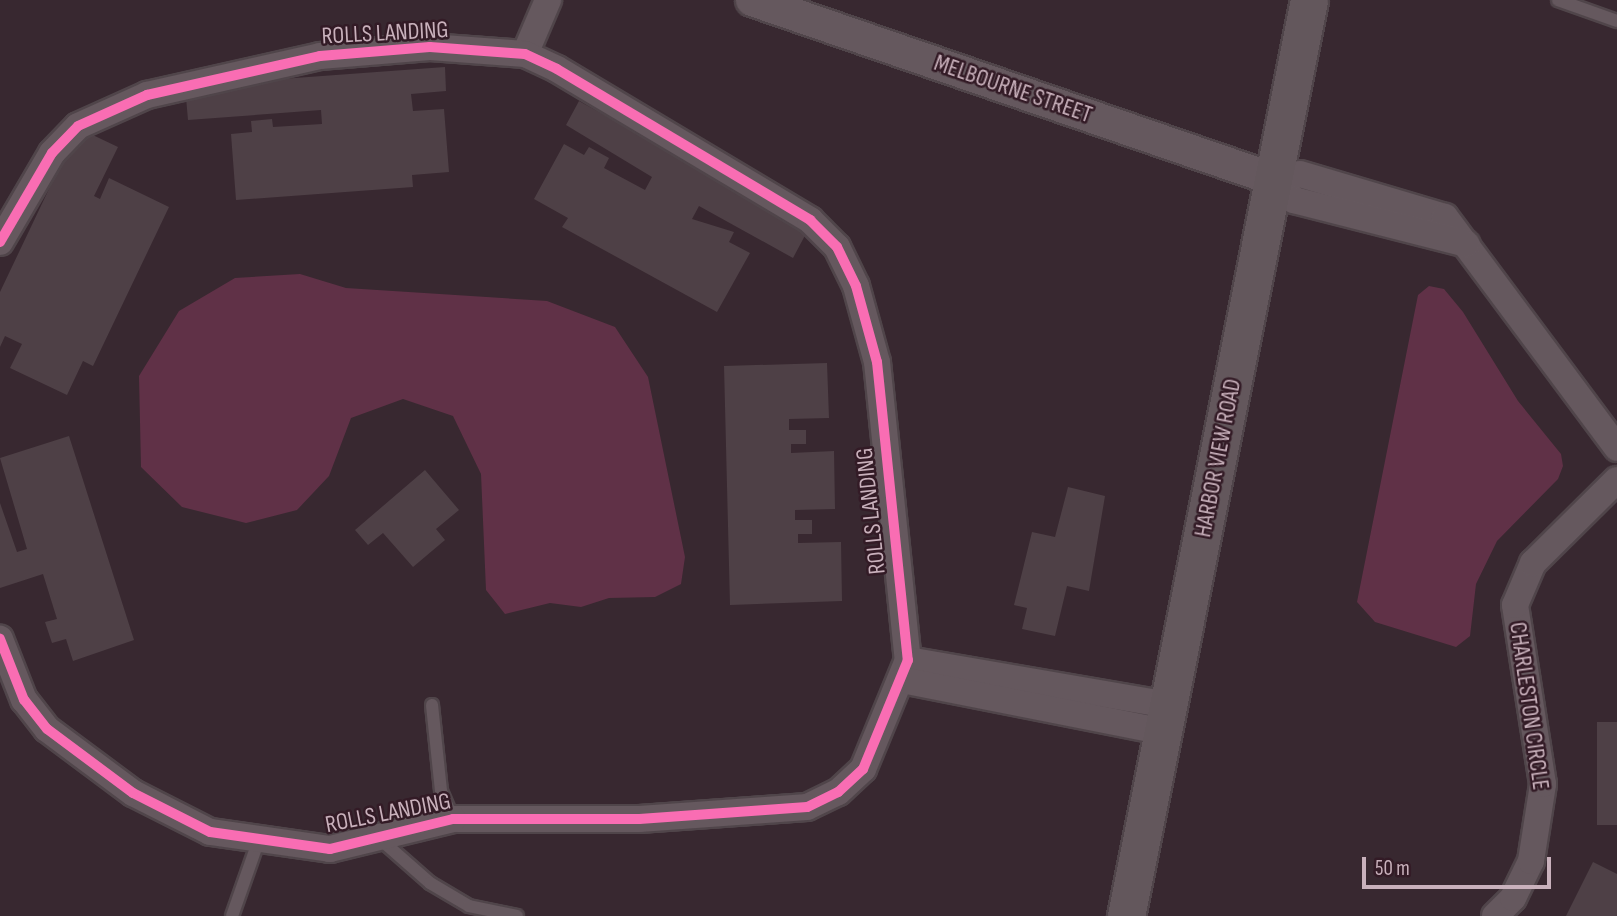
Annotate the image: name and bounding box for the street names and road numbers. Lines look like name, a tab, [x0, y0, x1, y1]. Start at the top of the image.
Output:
street label: ROLLS LANDING	[321, 15, 449, 51]
street label: MELBOURNE STREET	[930, 49, 1096, 129]
street label: HARBOR VIEW ROAD	[1189, 376, 1247, 540]
street label: ROLLS LANDING	[850, 446, 892, 576]
street label: CHARLESTON CIRCLE	[1503, 620, 1555, 792]
street label: ROLLS LANDING	[323, 787, 453, 839]

